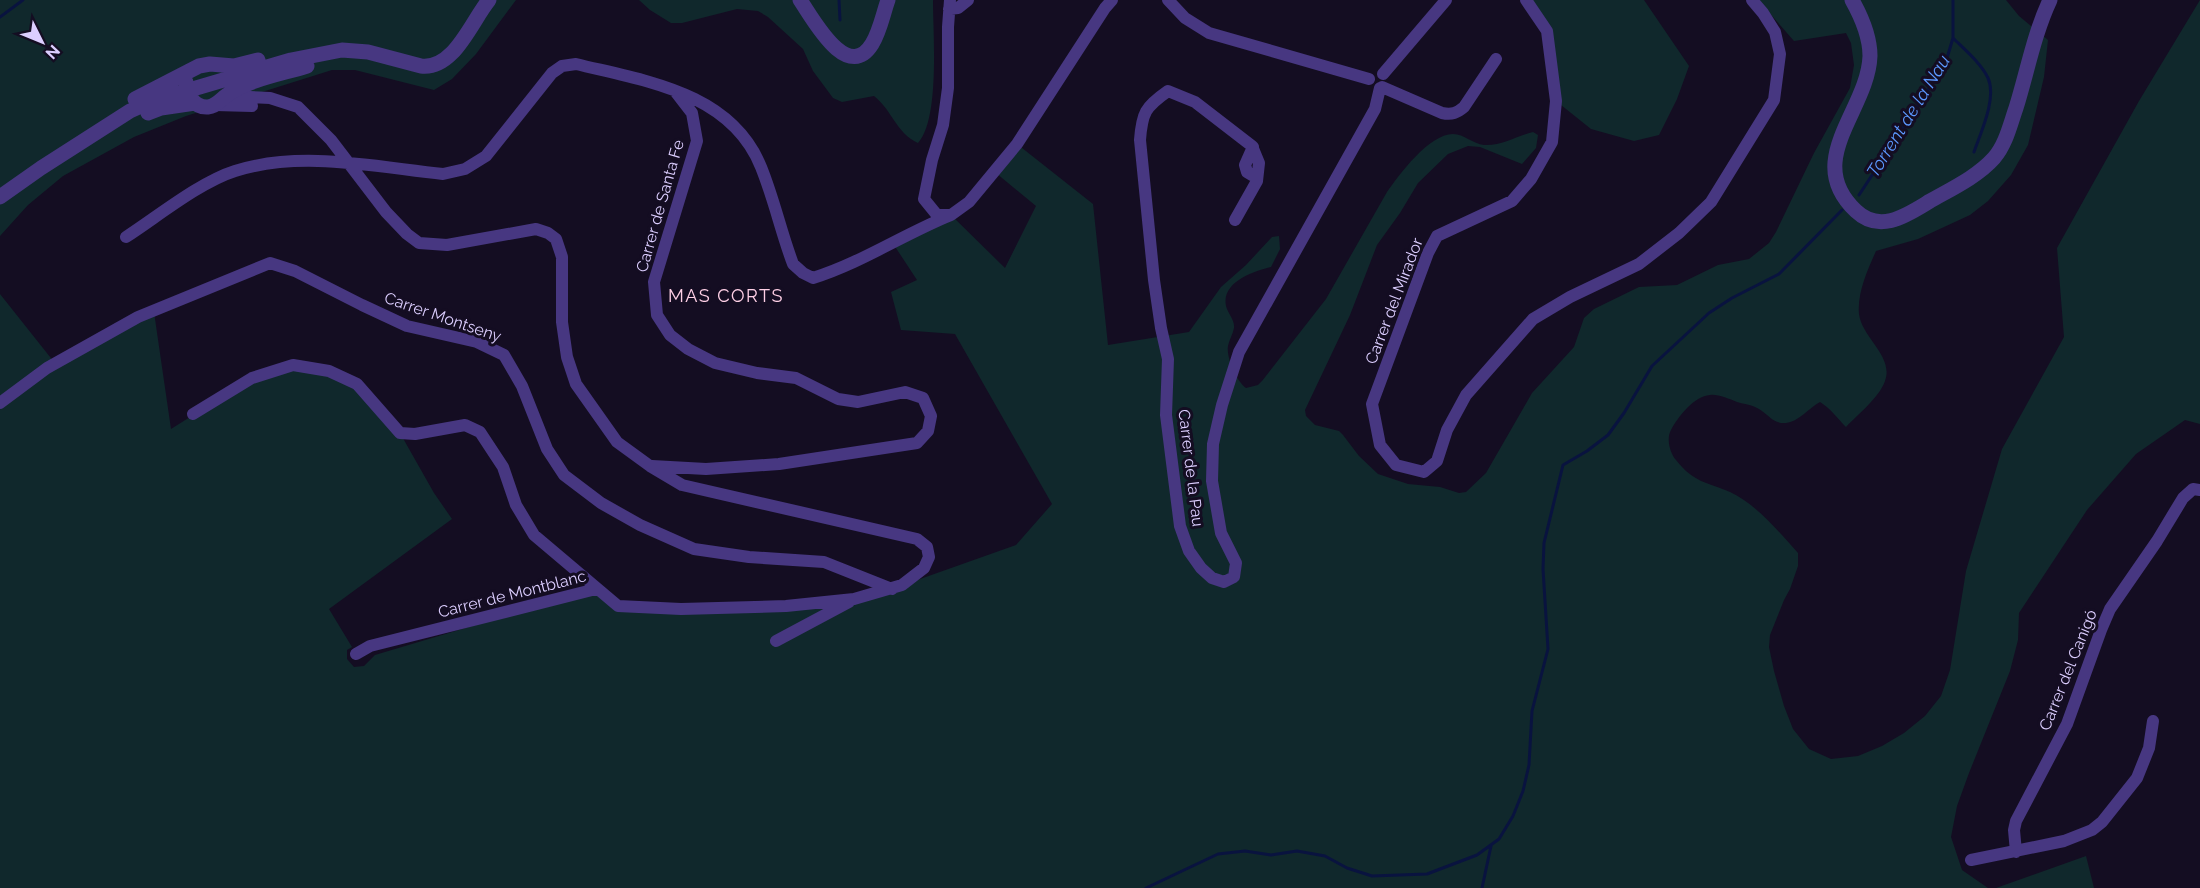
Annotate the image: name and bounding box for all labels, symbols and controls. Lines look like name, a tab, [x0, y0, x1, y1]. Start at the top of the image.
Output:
north arrow	[12, 12, 72, 72]
text: N	[41, 41, 64, 63]
water label: Torrent de la Nau	[1862, 51, 1954, 181]
street label: Carrer de Santa Fe	[632, 138, 688, 274]
street label: Carrer del Mirador	[1361, 235, 1427, 367]
district label: MAS CORTS	[668, 285, 784, 306]
street label: Carrer Montseny	[382, 288, 504, 346]
street label: Carrer de la Pau	[1174, 408, 1208, 528]
street label: Carrer de Montblanc	[436, 566, 588, 622]
street label: Carrer del Canigó	[2035, 607, 2101, 733]

